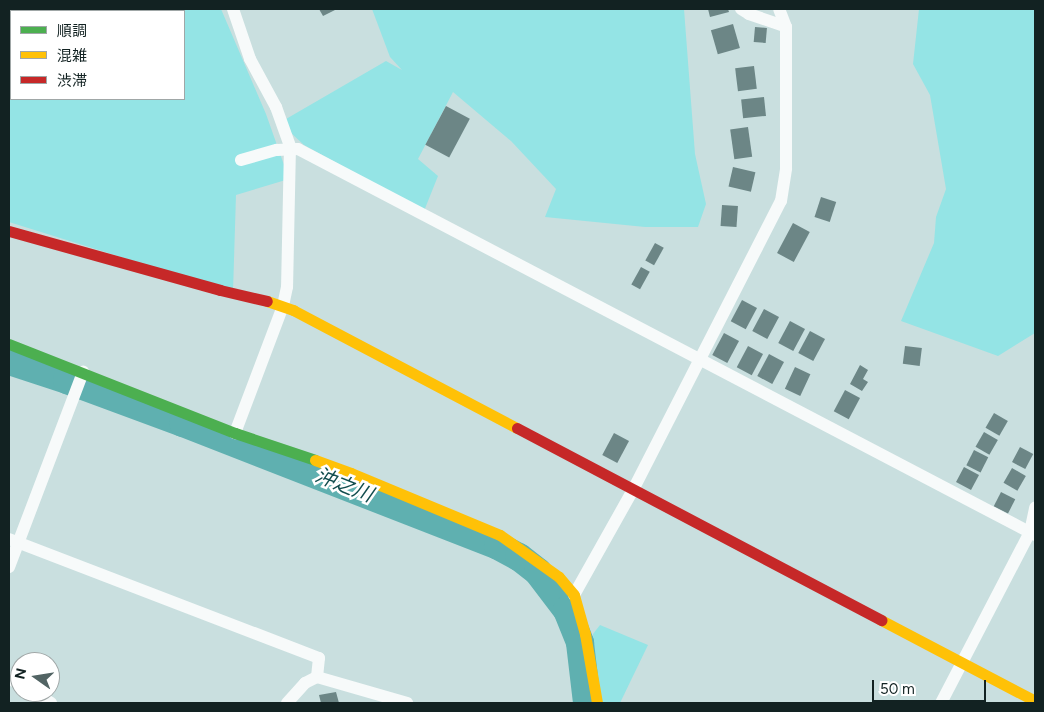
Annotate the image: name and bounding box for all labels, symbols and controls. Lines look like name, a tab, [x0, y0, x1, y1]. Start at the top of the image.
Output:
legend	[10, 10, 185, 100]
text: 順調	[57, 22, 87, 40]
text: 混雑	[57, 47, 87, 65]
text: 渋滞	[57, 72, 87, 90]
water label: 沖之川	[312, 463, 376, 507]
north arrow	[10, 652, 60, 702]
text: N	[11, 667, 30, 681]
scale bar	[874, 670, 988, 702]
text: 50 m	[880, 680, 915, 698]

